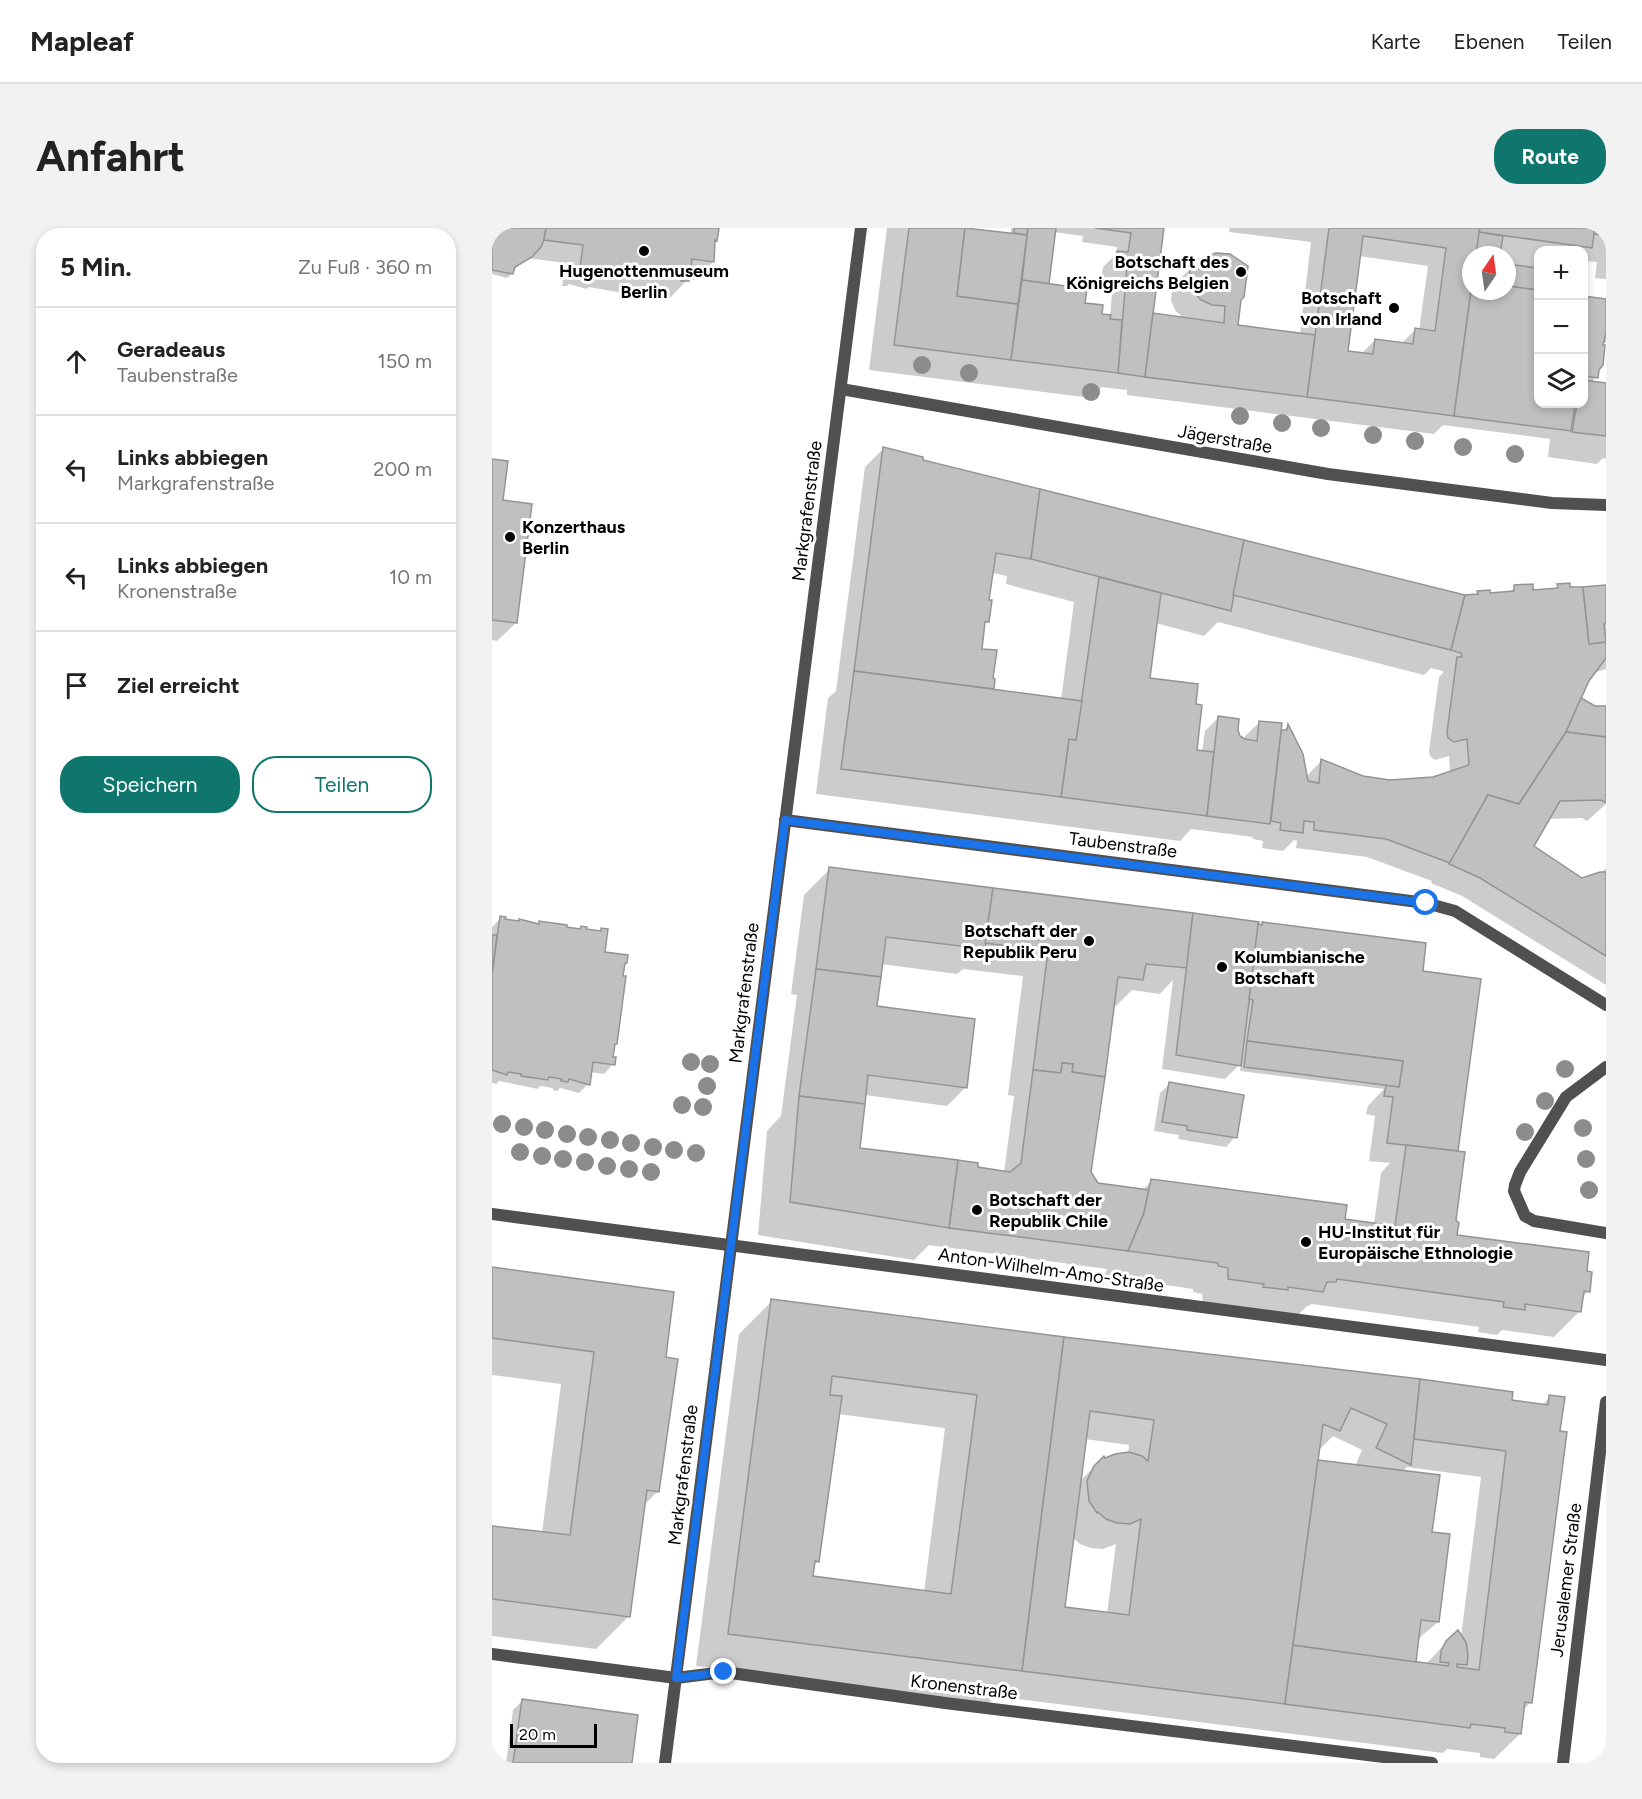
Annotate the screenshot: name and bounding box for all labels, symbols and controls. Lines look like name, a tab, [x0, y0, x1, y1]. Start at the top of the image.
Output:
text: Mapleaf	[30, 24, 134, 58]
text: Karte	[1371, 29, 1420, 54]
text: Ebenen	[1453, 29, 1525, 54]
text: Teilen	[1558, 29, 1612, 54]
button: Route	[1494, 129, 1606, 184]
text: Anfahrt	[36, 131, 185, 182]
marker: Hugenottenmuseum Berlin	[637, 244, 651, 258]
north arrow	[1462, 246, 1516, 300]
map controls	[1534, 246, 1588, 408]
button: +	[1534, 246, 1588, 300]
text: 5 Min.	[60, 251, 132, 283]
place label: Botschaft des Königreichs Belgien	[1066, 251, 1230, 294]
text: Zu Fuß · 360 m	[298, 255, 432, 279]
place label: Hugenottenmuseum Berlin	[559, 260, 729, 303]
marker: Botschaft des Königreichs Belgien	[1234, 265, 1248, 279]
place label: Botschaft von Irland	[1300, 287, 1382, 330]
button: −	[1534, 300, 1588, 354]
marker: Botschaft von Irland	[1387, 301, 1401, 315]
text: Geradeaus	[117, 336, 225, 363]
icon: ahead	[60, 345, 93, 378]
text: 150 m	[377, 349, 432, 373]
button: layers	[1534, 354, 1588, 408]
text: Taubenstraße	[117, 363, 238, 387]
street label: Jägerstraße	[1176, 420, 1274, 458]
street label: Markgrafenstraße	[787, 439, 827, 583]
text: Links abbiegen	[117, 444, 268, 471]
icon: left	[60, 453, 93, 486]
text: 200 m	[373, 457, 432, 481]
text: Markgrafenstraße	[117, 471, 275, 495]
place label: Konzerthaus Berlin	[522, 516, 626, 559]
marker: Konzerthaus Berlin	[503, 530, 517, 544]
text: Links abbiegen	[117, 552, 268, 579]
icon: left	[60, 561, 93, 594]
text: 10 m	[389, 565, 432, 589]
text: Kronenstraße	[117, 579, 237, 603]
icon: arrive	[60, 669, 93, 702]
text: Ziel erreicht	[117, 672, 240, 699]
button: Speichern	[60, 756, 240, 813]
button: Teilen	[252, 756, 432, 813]
street label: Taubenstraße	[1068, 827, 1179, 863]
route start	[1412, 889, 1438, 915]
place label: Botschaft der Republik Peru	[963, 920, 1077, 963]
street label: Markgrafenstraße	[724, 921, 764, 1065]
marker: Botschaft der Republik Peru	[1082, 934, 1096, 948]
place label: Kolumbianische Botschaft	[1234, 946, 1365, 989]
marker: Kolumbianische Botschaft	[1215, 960, 1229, 974]
place label: Botschaft der Republik Chile	[989, 1189, 1108, 1232]
marker: Botschaft der Republik Chile	[970, 1203, 984, 1217]
place label: HU-Institut für Europäische Ethnologie	[1318, 1221, 1513, 1264]
marker: HU-Institut für Europäische Ethnologie	[1299, 1235, 1313, 1249]
street label: Anton-Wilhelm-Amo-Straße	[937, 1243, 1165, 1297]
street label: Markgrafenstraße	[663, 1403, 703, 1547]
street label: Jerusalemer Straße	[1546, 1501, 1586, 1658]
route end	[710, 1658, 736, 1684]
street label: Kronenstraße	[909, 1670, 1019, 1705]
scale bar	[510, 1721, 597, 1748]
text: 20 m	[519, 1725, 556, 1744]

